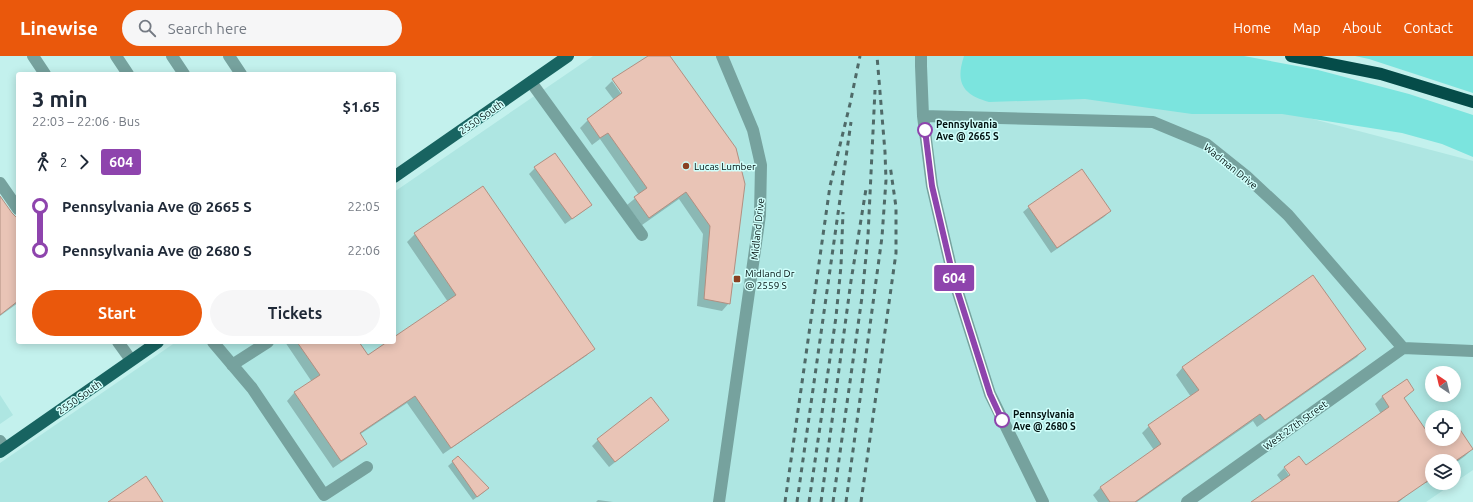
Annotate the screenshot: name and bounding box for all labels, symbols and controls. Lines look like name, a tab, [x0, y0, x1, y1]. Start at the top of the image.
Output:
search box	[122, 10, 402, 46]
text: Linewise	[20, 17, 98, 39]
icon: search	[136, 17, 158, 39]
text: Search here	[168, 20, 247, 37]
text: Home	[1233, 20, 1271, 36]
text: Map	[1293, 20, 1321, 36]
text: About	[1343, 20, 1382, 36]
text: Contact	[1404, 20, 1453, 36]
text: 3 min	[32, 86, 88, 111]
text: $1.65	[342, 98, 380, 115]
street label: 2550 South	[457, 98, 505, 137]
text: 22:03 – 22:06 · Bus	[32, 114, 140, 128]
place label: Pennsylvania Ave @ 2665 S	[936, 119, 999, 142]
marker: Pennsylvania Ave @ 2665 S	[917, 122, 933, 138]
street label: Wadman Drive	[1202, 142, 1260, 191]
icon: walk	[32, 151, 54, 173]
icon: forward	[73, 151, 95, 173]
text: 604	[109, 154, 133, 170]
text: 2	[60, 155, 67, 169]
marker: Lucas Lumber	[681, 161, 691, 171]
place label: Lucas Lumber	[694, 161, 756, 172]
text: Pennsylvania Ave @ 2665 S	[62, 198, 252, 215]
street label: Midland Drive	[749, 198, 766, 261]
text: 22:05	[347, 199, 380, 213]
text: Pennsylvania Ave @ 2680 S	[62, 242, 252, 259]
text: 22:06	[347, 243, 380, 257]
line badge: 604	[931, 265, 977, 291]
place label: Midland Dr @ 2559 S	[745, 268, 795, 291]
text: 604	[942, 270, 966, 286]
marker: Midland Dr @ 2559 S	[732, 274, 742, 284]
button: Start	[32, 290, 202, 336]
button: Tickets	[210, 290, 380, 336]
north arrow	[1425, 366, 1461, 402]
map controls	[1425, 366, 1461, 490]
street label: 2550 South	[55, 378, 103, 417]
street label: West 27th Street	[1261, 398, 1329, 452]
place label: Pennsylvania Ave @ 2680 S	[1013, 409, 1076, 432]
button: locate	[1425, 410, 1461, 446]
marker: Pennsylvania Ave @ 2680 S	[994, 412, 1010, 428]
button: layers	[1425, 454, 1461, 490]

